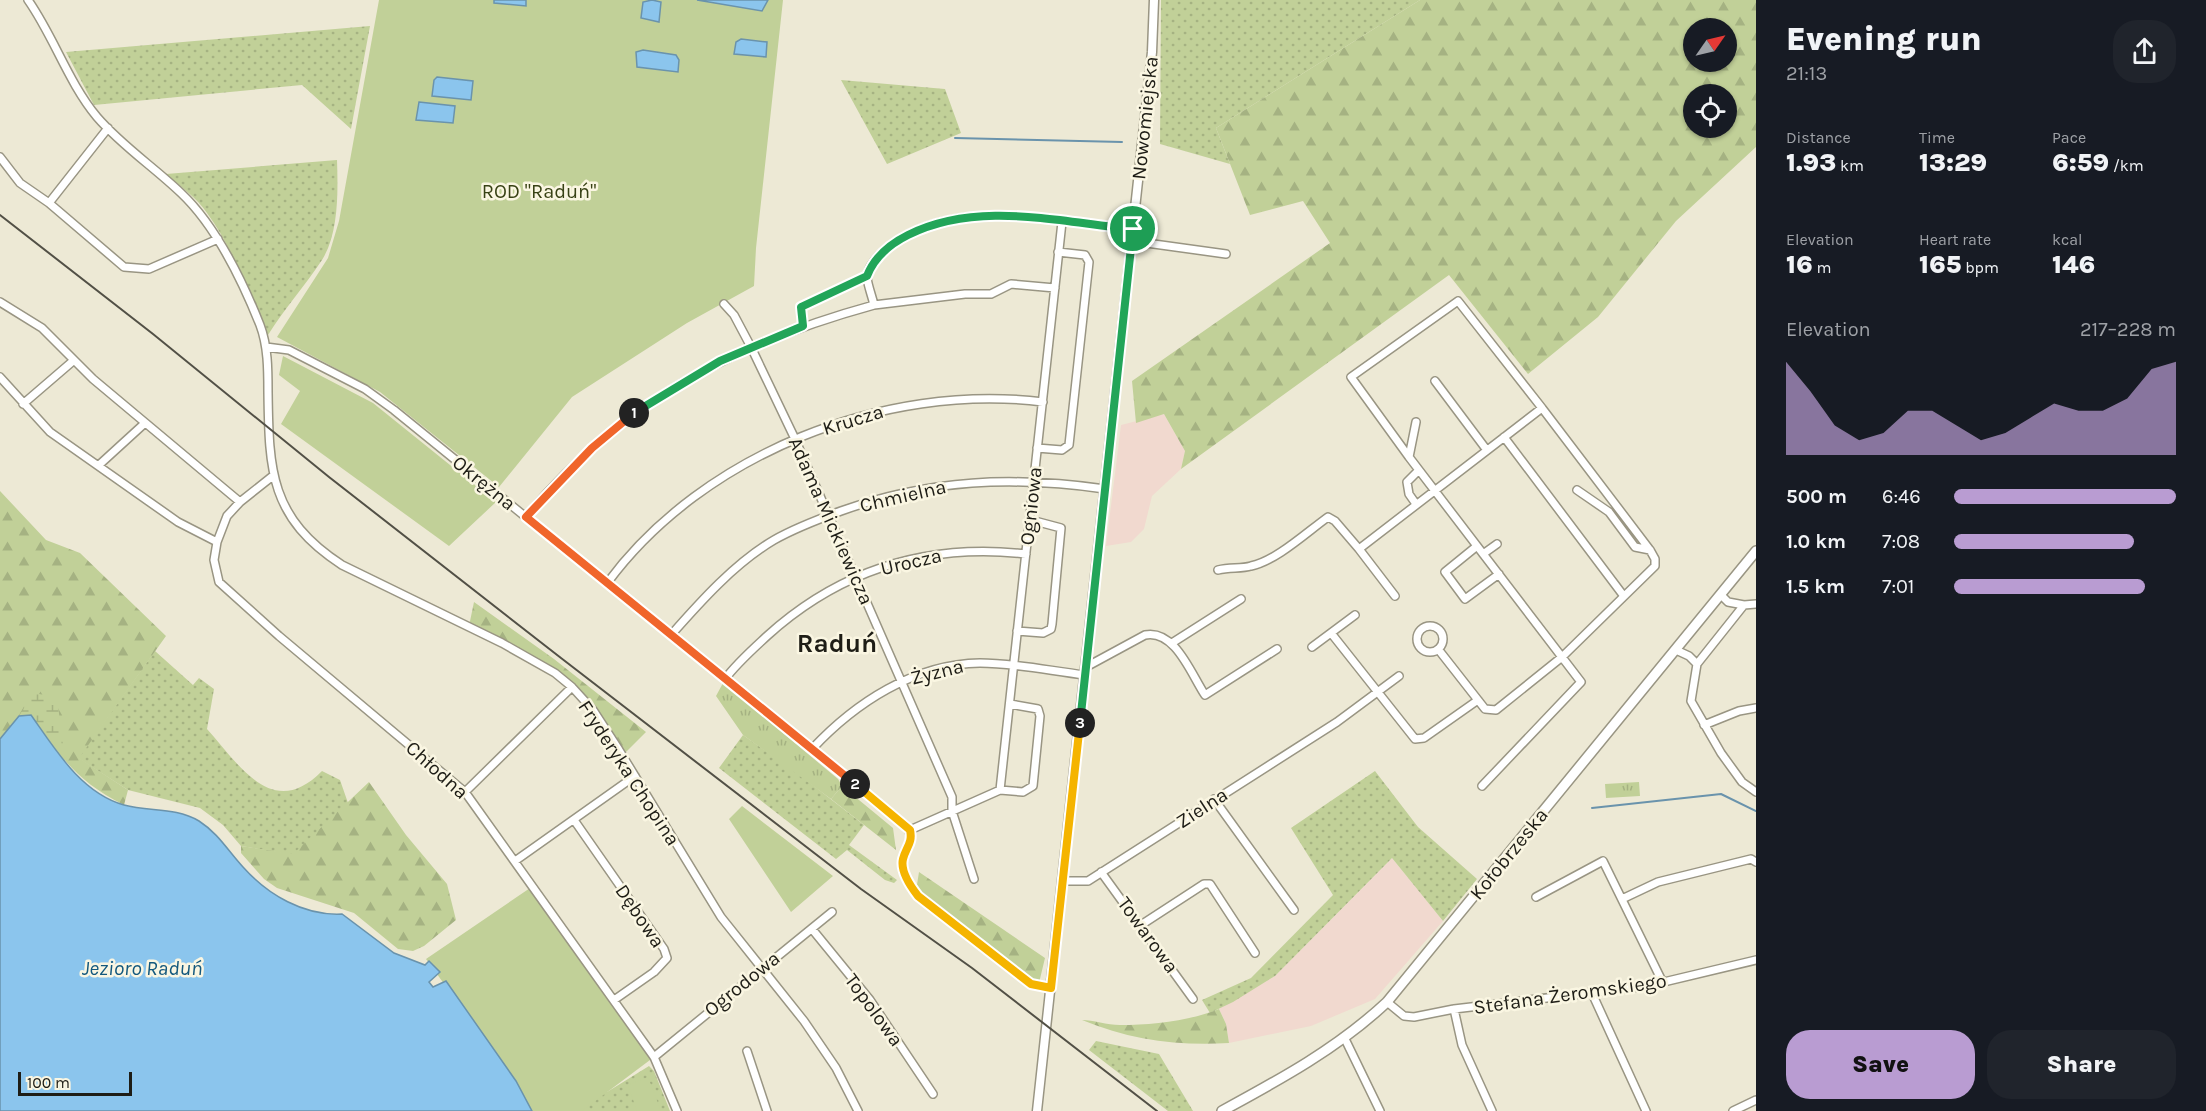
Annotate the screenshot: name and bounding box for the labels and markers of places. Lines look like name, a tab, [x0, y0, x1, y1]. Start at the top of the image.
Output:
pin	[1107, 203, 1158, 254]
pin: 1	[619, 398, 649, 428]
pin: 3	[1065, 708, 1095, 738]
pin: 2	[840, 769, 870, 799]

